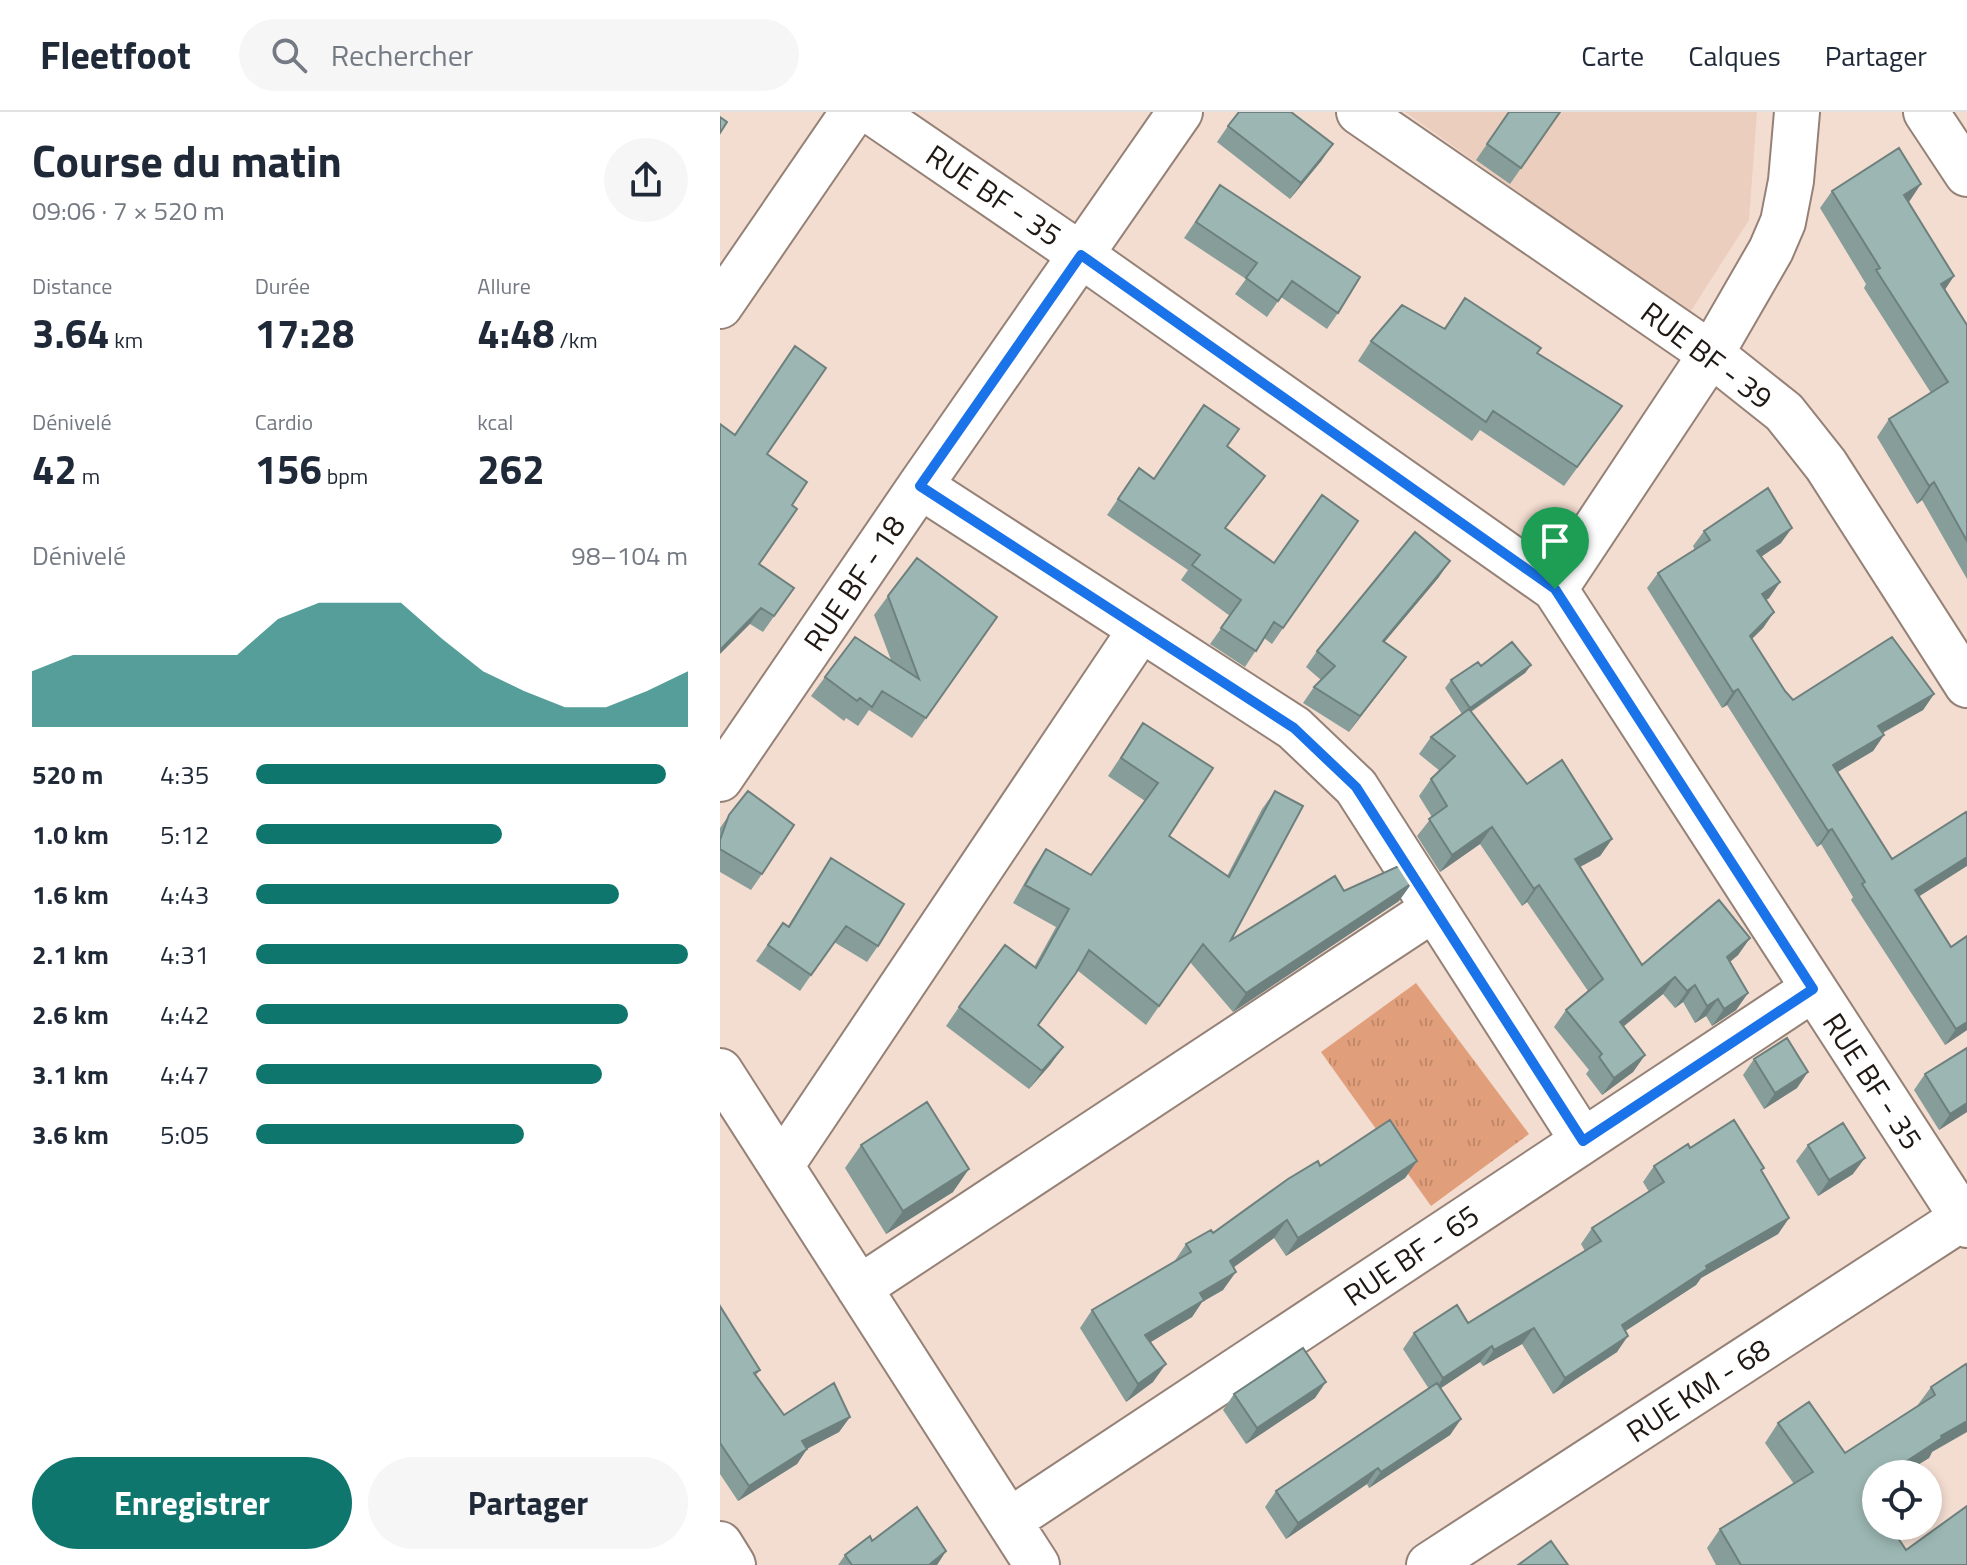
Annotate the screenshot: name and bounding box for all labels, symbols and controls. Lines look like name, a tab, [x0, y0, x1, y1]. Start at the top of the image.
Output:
search box	[239, 19, 799, 91]
text: Fleetfoot	[40, 26, 191, 84]
text: Rechercher	[331, 32, 473, 78]
icon: search	[267, 33, 311, 77]
text: Carte	[1581, 34, 1644, 77]
text: Calques	[1688, 34, 1781, 77]
text: Partager	[1825, 34, 1927, 77]
text: Course du matin	[32, 127, 342, 194]
street label: RUE BF - 35	[917, 133, 1071, 257]
button: share	[604, 138, 688, 222]
text: 09:06 · 7 × 520 m	[32, 191, 225, 230]
text: Distance	[32, 269, 112, 303]
text: Durée	[255, 269, 310, 303]
text: Allure	[477, 269, 531, 303]
street label: RUE BF - 39	[1631, 290, 1783, 420]
text: 3.64	[32, 303, 109, 364]
text: 17:28	[255, 303, 355, 364]
text: 4:48	[477, 303, 555, 364]
text: km	[109, 323, 143, 357]
text: /km	[555, 323, 598, 357]
text: Dénivelé	[32, 405, 112, 439]
text: Cardio	[255, 405, 313, 439]
text: kcal	[477, 405, 513, 439]
text: 42	[32, 439, 77, 500]
text: 156	[255, 439, 322, 500]
text: 262	[477, 439, 545, 500]
text: m	[77, 459, 100, 493]
text: bpm	[322, 459, 368, 493]
street label: RUE BF - 18	[792, 506, 916, 660]
pin	[1521, 507, 1589, 589]
icon: arrive	[1533, 519, 1577, 563]
text: Dénivelé	[32, 536, 126, 575]
text: 98–104 m	[571, 536, 688, 575]
text: 520 m	[32, 755, 103, 794]
text: 4:35	[160, 755, 209, 794]
text: 1.0 km	[32, 815, 109, 854]
text: 5:12	[160, 815, 209, 854]
text: 1.6 km	[32, 875, 109, 914]
text: 4:43	[160, 875, 209, 914]
text: 2.1 km	[32, 935, 109, 974]
text: 4:31	[160, 935, 209, 974]
text: 2.6 km	[32, 995, 109, 1034]
text: 4:42	[160, 995, 209, 1034]
street label: RUE BF - 35	[1811, 1003, 1935, 1159]
text: 3.1 km	[32, 1055, 109, 1094]
text: 4:47	[160, 1055, 209, 1094]
text: 3.6 km	[32, 1115, 109, 1154]
text: 5:05	[160, 1115, 209, 1154]
street label: RUE BF - 65	[1334, 1193, 1488, 1317]
street label: RUE KM - 68	[1617, 1326, 1779, 1454]
button: Enregistrer	[32, 1457, 352, 1549]
button: Partager	[368, 1457, 688, 1549]
map controls	[1862, 1460, 1942, 1540]
button: locate	[1862, 1460, 1942, 1540]

